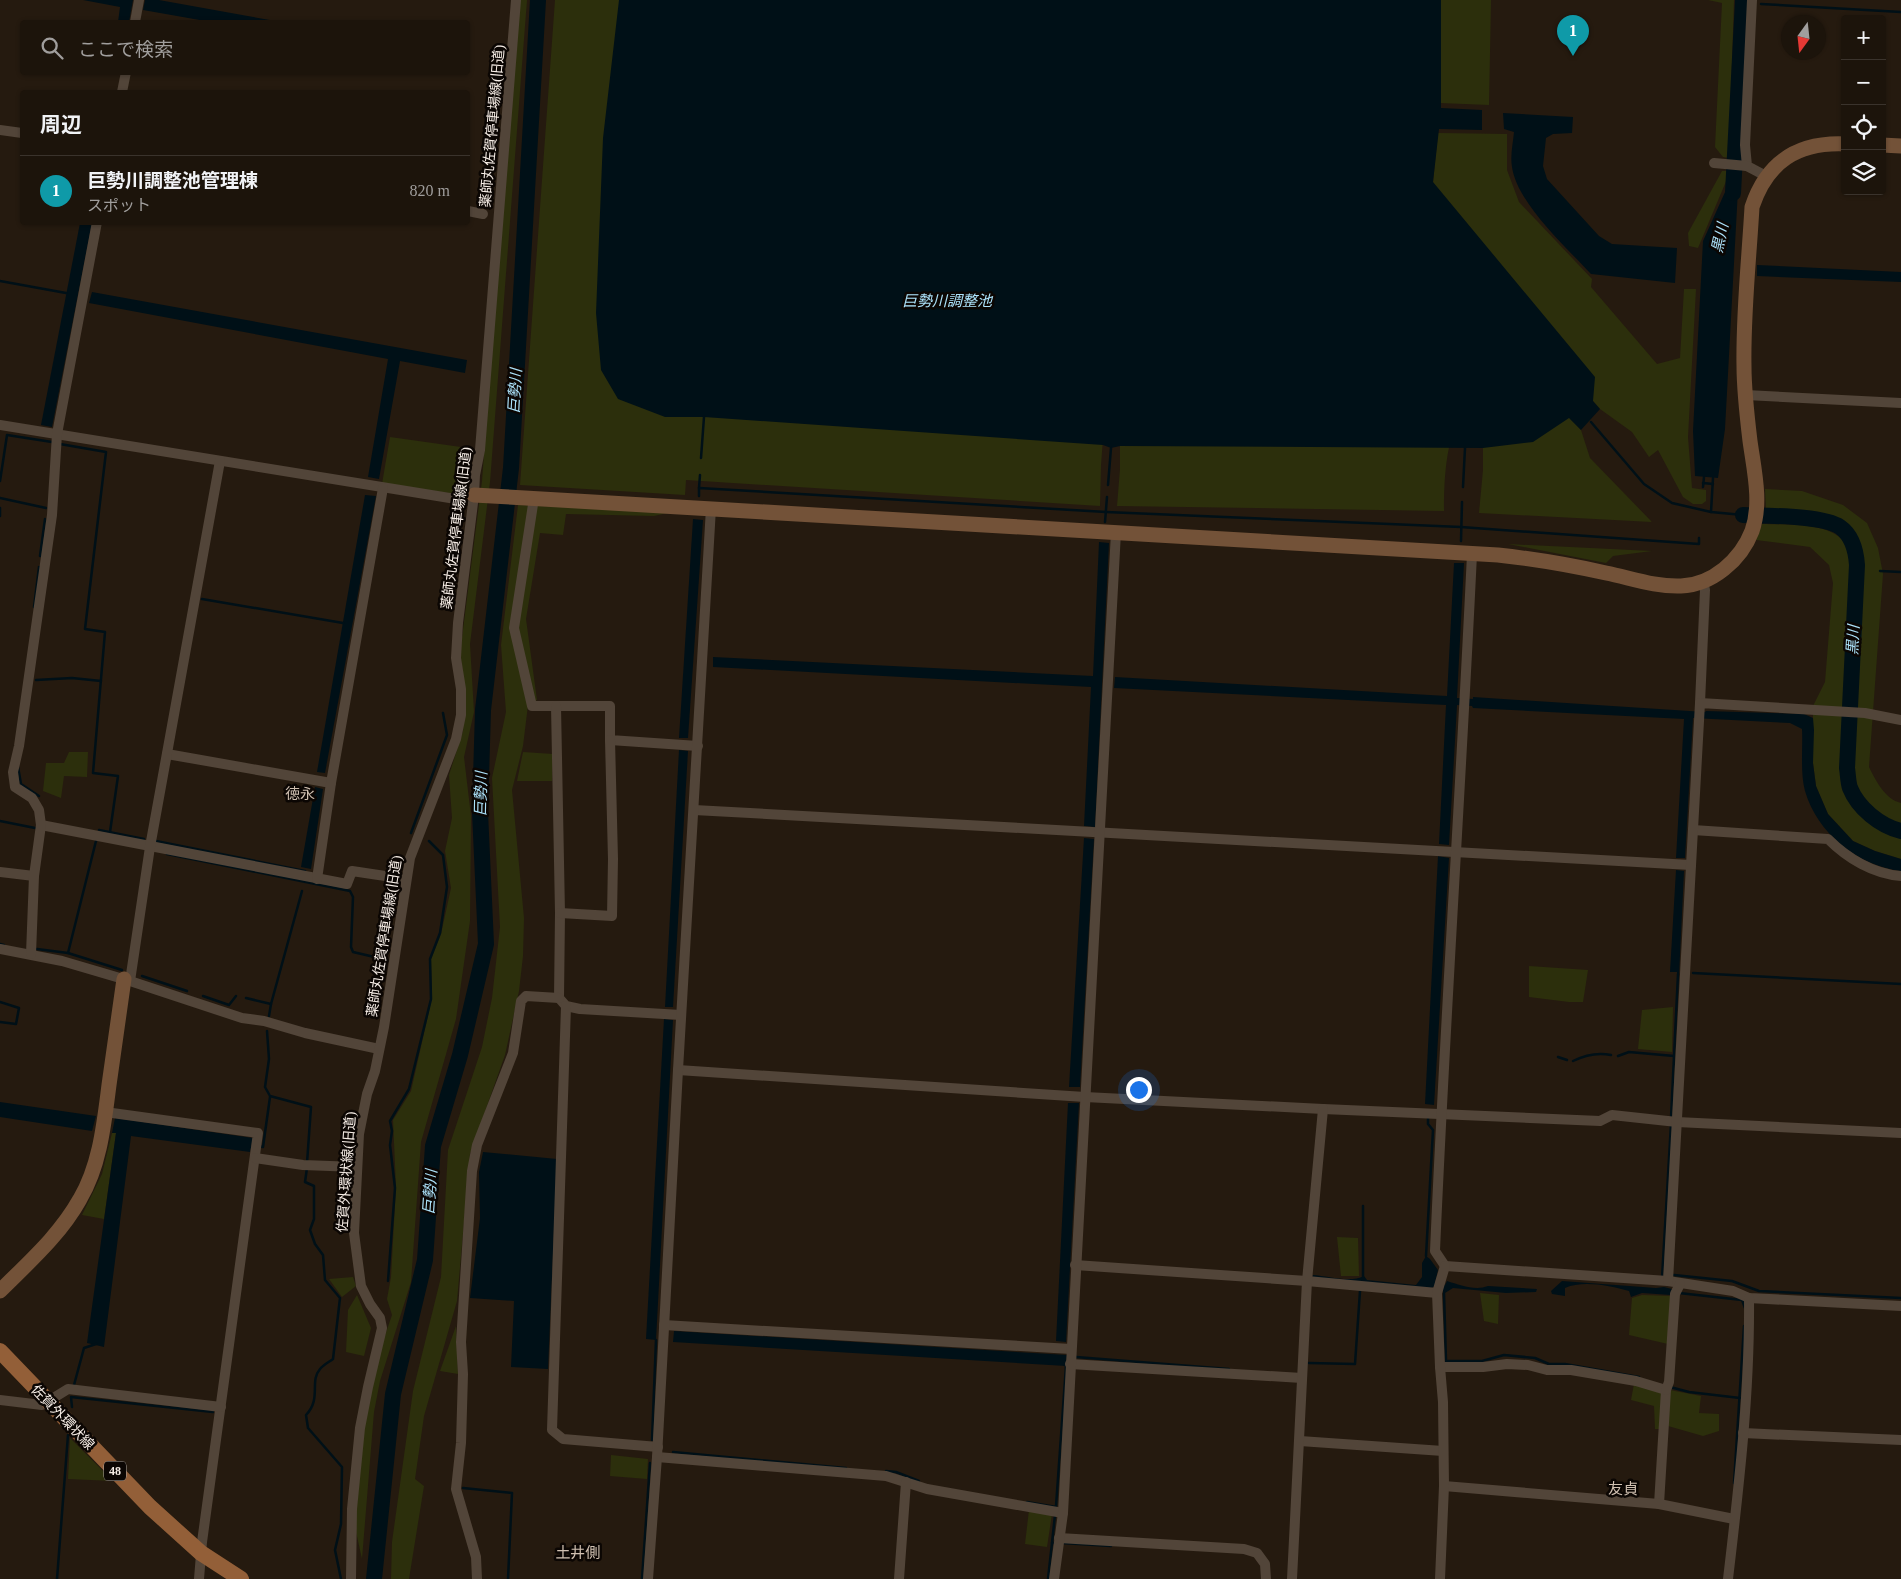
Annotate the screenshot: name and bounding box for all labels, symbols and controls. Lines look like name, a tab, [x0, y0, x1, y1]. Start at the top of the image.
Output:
pin: 1	[1557, 15, 1589, 56]
north arrow	[1781, 15, 1826, 60]
map controls	[1841, 15, 1886, 195]
button: +	[1841, 15, 1886, 60]
search box	[20, 20, 470, 75]
icon: search	[38, 34, 66, 62]
text: ここで検索	[78, 39, 173, 60]
street label: 薬師丸佐賀停車場線(旧道)	[478, 44, 508, 208]
button: −	[1841, 60, 1886, 105]
button: locate	[1841, 105, 1886, 150]
text: 周辺	[40, 113, 82, 137]
button: layers	[1841, 150, 1886, 195]
text: 巨勢川調整池管理棟	[87, 170, 258, 191]
text: 1	[52, 182, 60, 199]
text: 820 m	[410, 182, 450, 199]
text: スポット	[87, 197, 151, 214]
water label: 黒川	[1709, 220, 1731, 254]
water label: 巨勢川調整池	[902, 293, 994, 309]
water label: 巨勢川	[506, 366, 524, 414]
street label: 薬師丸佐賀停車場線(旧道)	[439, 446, 475, 610]
water label: 黒川	[1844, 623, 1862, 655]
water label: 巨勢川	[473, 769, 489, 817]
district label: 徳永	[285, 786, 315, 802]
street label: 薬師丸佐賀停車場線(旧道)	[364, 854, 406, 1018]
your location	[1126, 1077, 1152, 1103]
street label: 佐賀外環状線(旧道)	[334, 1111, 359, 1233]
water label: 巨勢川	[420, 1167, 440, 1215]
street label: 佐賀外環状線	[28, 1381, 98, 1453]
road number: 48	[104, 1462, 126, 1480]
district label: 友貞	[1608, 1481, 1638, 1497]
district label: 土井側	[555, 1544, 601, 1561]

